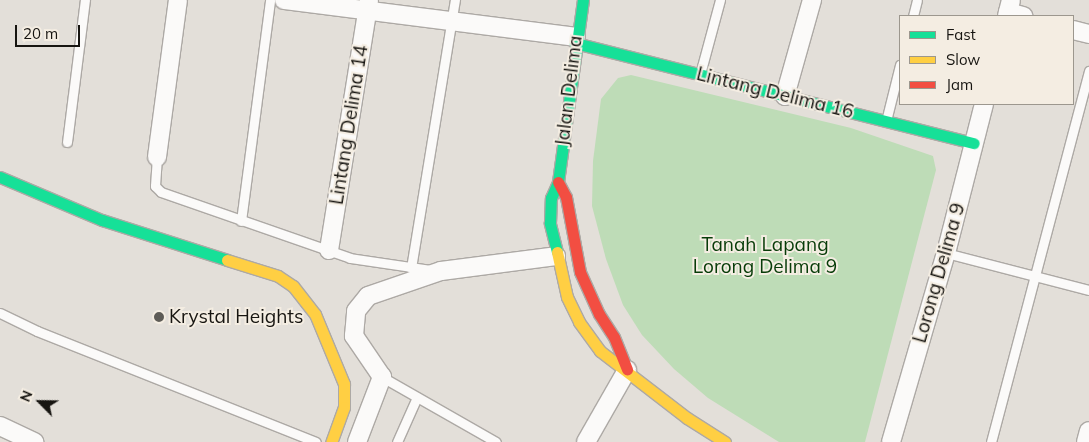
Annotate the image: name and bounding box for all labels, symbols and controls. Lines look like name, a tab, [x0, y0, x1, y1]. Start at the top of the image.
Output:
scale bar	[18, 15, 82, 47]
legend	[899, 15, 1074, 105]
text: 20 m	[23, 24, 58, 43]
text: Fast	[946, 25, 976, 44]
street label: Jalan Delima	[551, 34, 587, 148]
street label: Lintang Delima 14	[325, 44, 373, 206]
text: Slow	[946, 50, 980, 69]
street label: Lintang Delima 16	[694, 62, 856, 124]
text: Jam	[946, 75, 973, 94]
street label: Lorong Delima 9	[908, 201, 970, 345]
park label: Tanah Lapang Lorong Delima 9	[693, 234, 837, 278]
place label: Krystal Heights	[169, 306, 303, 328]
marker: Krystal Heights	[153, 311, 165, 323]
north arrow	[15, 377, 65, 427]
text: N	[16, 388, 37, 405]

